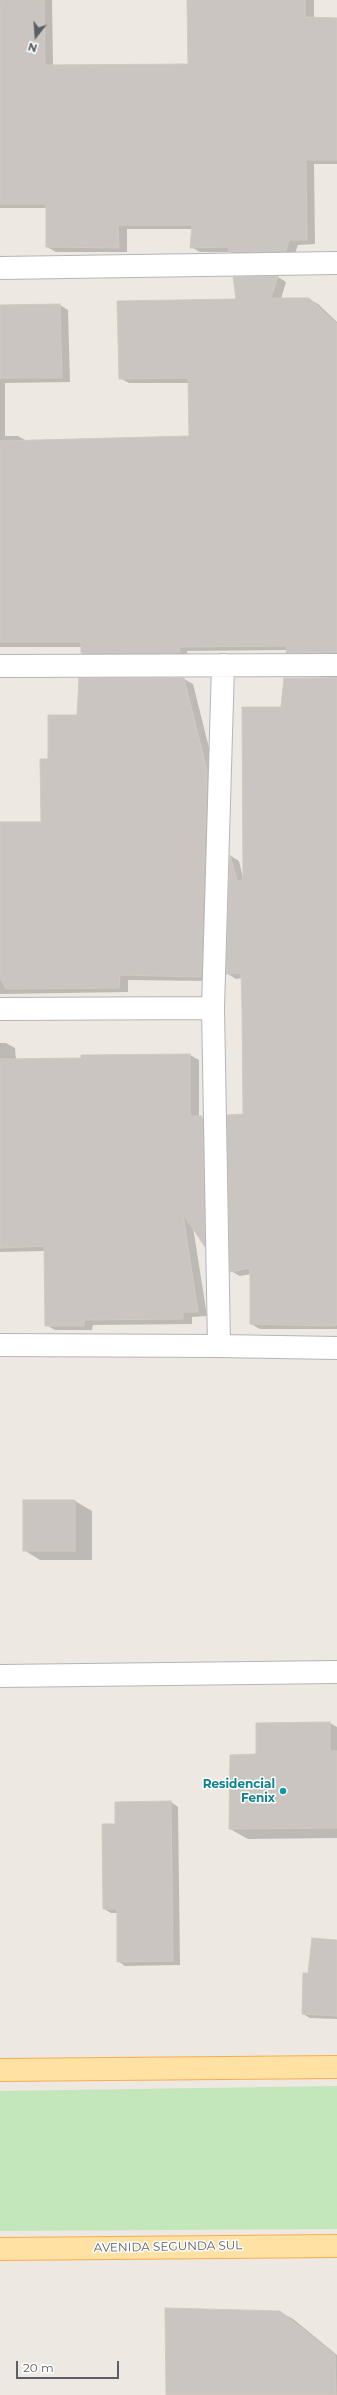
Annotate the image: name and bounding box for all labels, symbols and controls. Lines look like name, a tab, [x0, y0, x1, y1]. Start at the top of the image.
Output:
north arrow	[16, 16, 56, 56]
text: N	[26, 39, 39, 55]
place label: Residencial Fenix	[203, 1777, 275, 1805]
marker: Residencial Fenix	[278, 1786, 288, 1796]
street label: AVENIDA SEGUNDA SUL	[94, 2239, 242, 2255]
scale bar	[18, 2353, 121, 2379]
text: 20 m	[23, 2360, 54, 2375]

